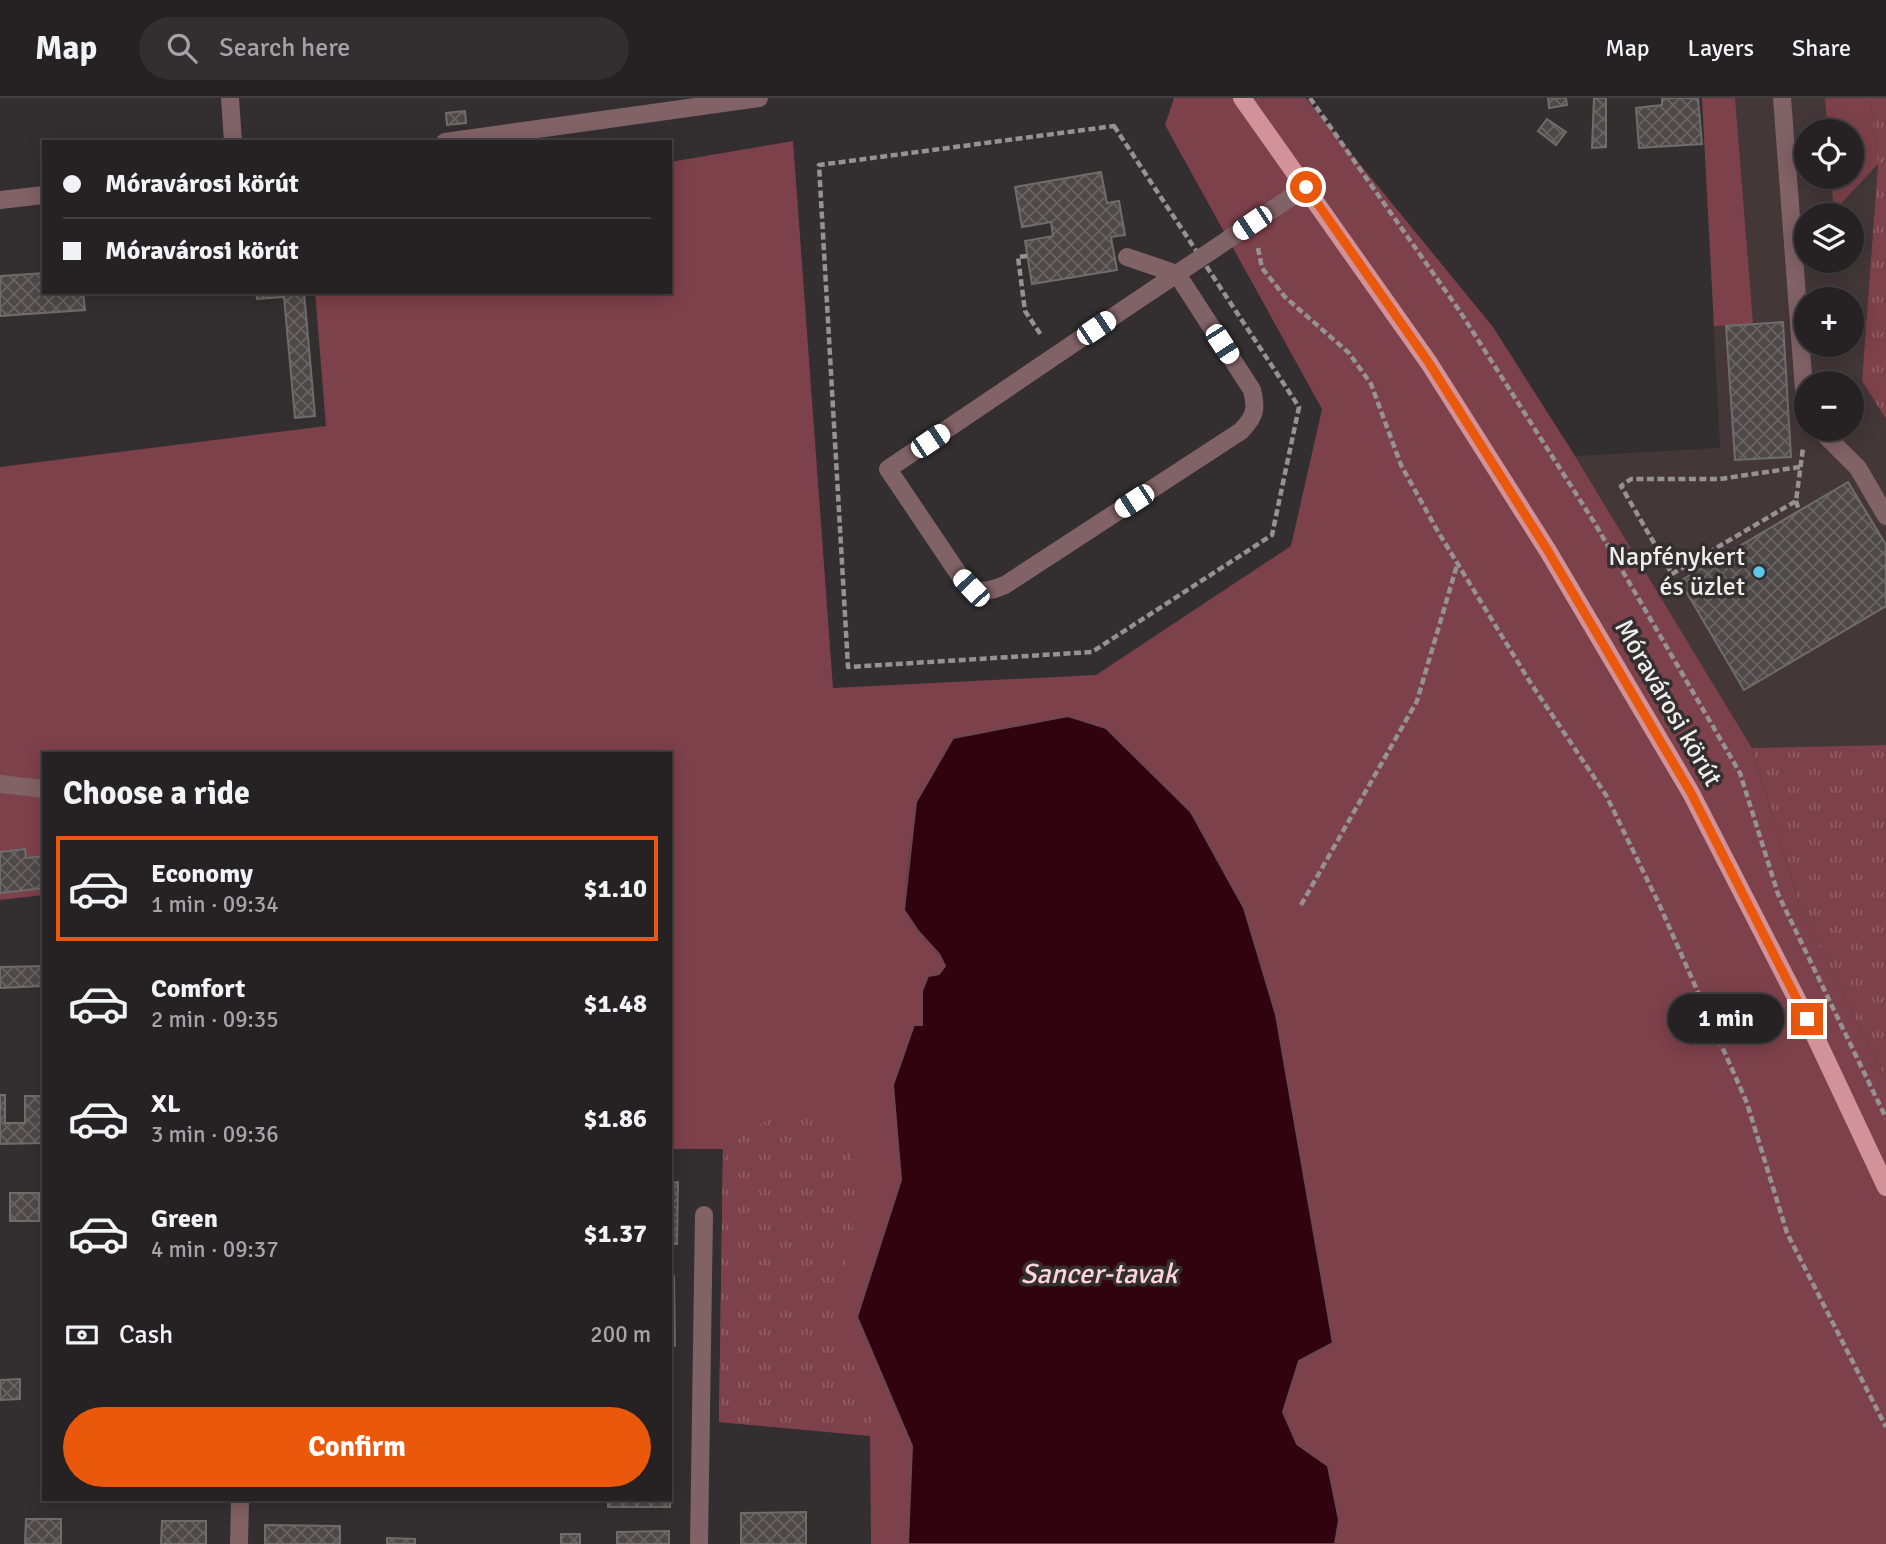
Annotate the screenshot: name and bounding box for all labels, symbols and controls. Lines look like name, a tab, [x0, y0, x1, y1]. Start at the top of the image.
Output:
search box	[139, 17, 629, 80]
text: Map	[35, 28, 97, 69]
icon: search	[163, 29, 201, 67]
text: Search here	[219, 32, 350, 64]
text: Map	[1605, 33, 1650, 63]
text: Layers	[1688, 33, 1754, 63]
text: Share	[1792, 33, 1851, 63]
map controls	[1794, 119, 1864, 441]
button: locate	[1794, 119, 1864, 189]
text: Móravárosi körút	[105, 168, 299, 200]
route start	[1290, 171, 1322, 203]
car	[1229, 203, 1276, 243]
button: layers	[1794, 203, 1864, 273]
text: Móravárosi körút	[105, 235, 299, 267]
button: +	[1794, 287, 1864, 357]
car	[1073, 308, 1120, 348]
car	[1202, 321, 1243, 367]
button: −	[1794, 371, 1864, 441]
car	[907, 421, 954, 461]
car	[1111, 481, 1158, 521]
place label: Napfénykert és üzlet	[1608, 541, 1745, 603]
marker: Napfénykert és üzlet	[1751, 564, 1767, 580]
car	[949, 565, 994, 611]
street label: Móravárosi körút	[1607, 614, 1729, 792]
text: Choose a ride	[63, 774, 250, 813]
icon: car	[67, 857, 130, 920]
text: Economy	[151, 858, 253, 890]
text: $1.10	[583, 873, 647, 905]
text: 1 min · 09:34	[151, 890, 279, 919]
icon: car	[67, 972, 130, 1035]
text: Comfort	[151, 973, 245, 1005]
text: $1.48	[583, 988, 647, 1020]
callout: 1 min	[1667, 995, 1783, 1044]
route end	[1791, 1003, 1823, 1035]
text: 1 min	[1698, 1004, 1754, 1033]
text: 2 min · 09:35	[151, 1005, 279, 1034]
icon: car	[67, 1087, 130, 1150]
text: XL	[151, 1088, 181, 1120]
text: $1.86	[583, 1103, 647, 1135]
text: 3 min · 09:36	[151, 1120, 279, 1149]
icon: car	[67, 1202, 130, 1265]
text: Green	[151, 1203, 218, 1235]
text: $1.37	[583, 1218, 647, 1250]
text: 4 min · 09:37	[151, 1235, 279, 1264]
water label: Sancer-tavak	[1021, 1257, 1180, 1291]
icon: cash	[63, 1316, 101, 1354]
text: Cash	[119, 1319, 173, 1351]
text: 200 m	[590, 1320, 651, 1349]
button: Confirm	[63, 1407, 651, 1487]

